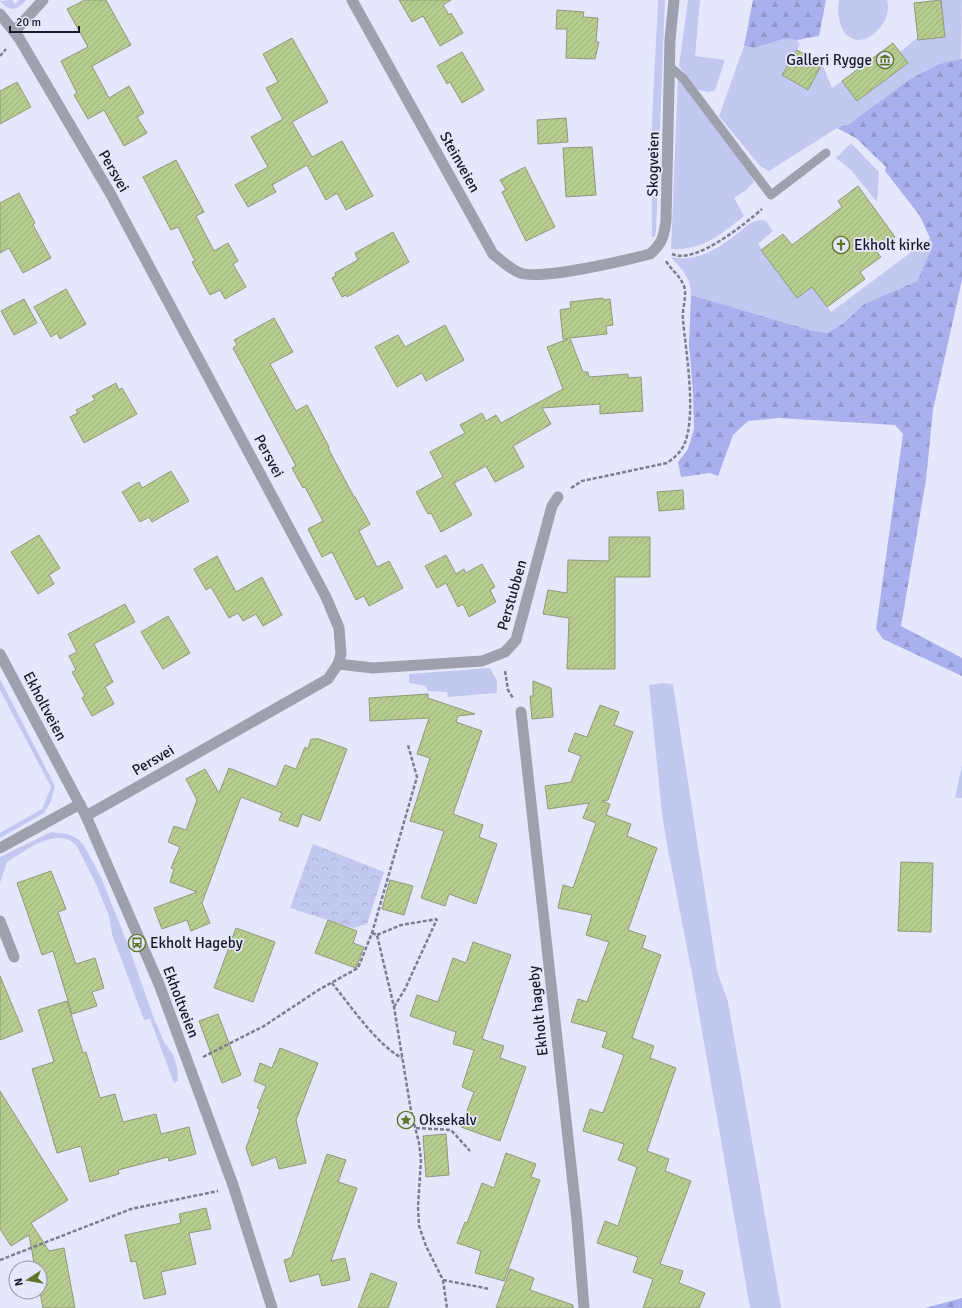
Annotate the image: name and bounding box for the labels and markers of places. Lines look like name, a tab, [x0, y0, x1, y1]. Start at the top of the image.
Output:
museum icon: Galleri Rygge	[875, 50, 895, 70]
place label: Galleri Rygge	[786, 51, 872, 69]
church icon: Ekholt kirke	[831, 235, 851, 255]
place label: Ekholt kirke	[854, 236, 930, 254]
bus stop icon: Ekholt Hageby	[127, 933, 147, 953]
place label: Ekholt Hageby	[150, 934, 243, 952]
place icon: Oksekalv	[396, 1110, 416, 1130]
place label: Oksekalv	[419, 1111, 477, 1129]

